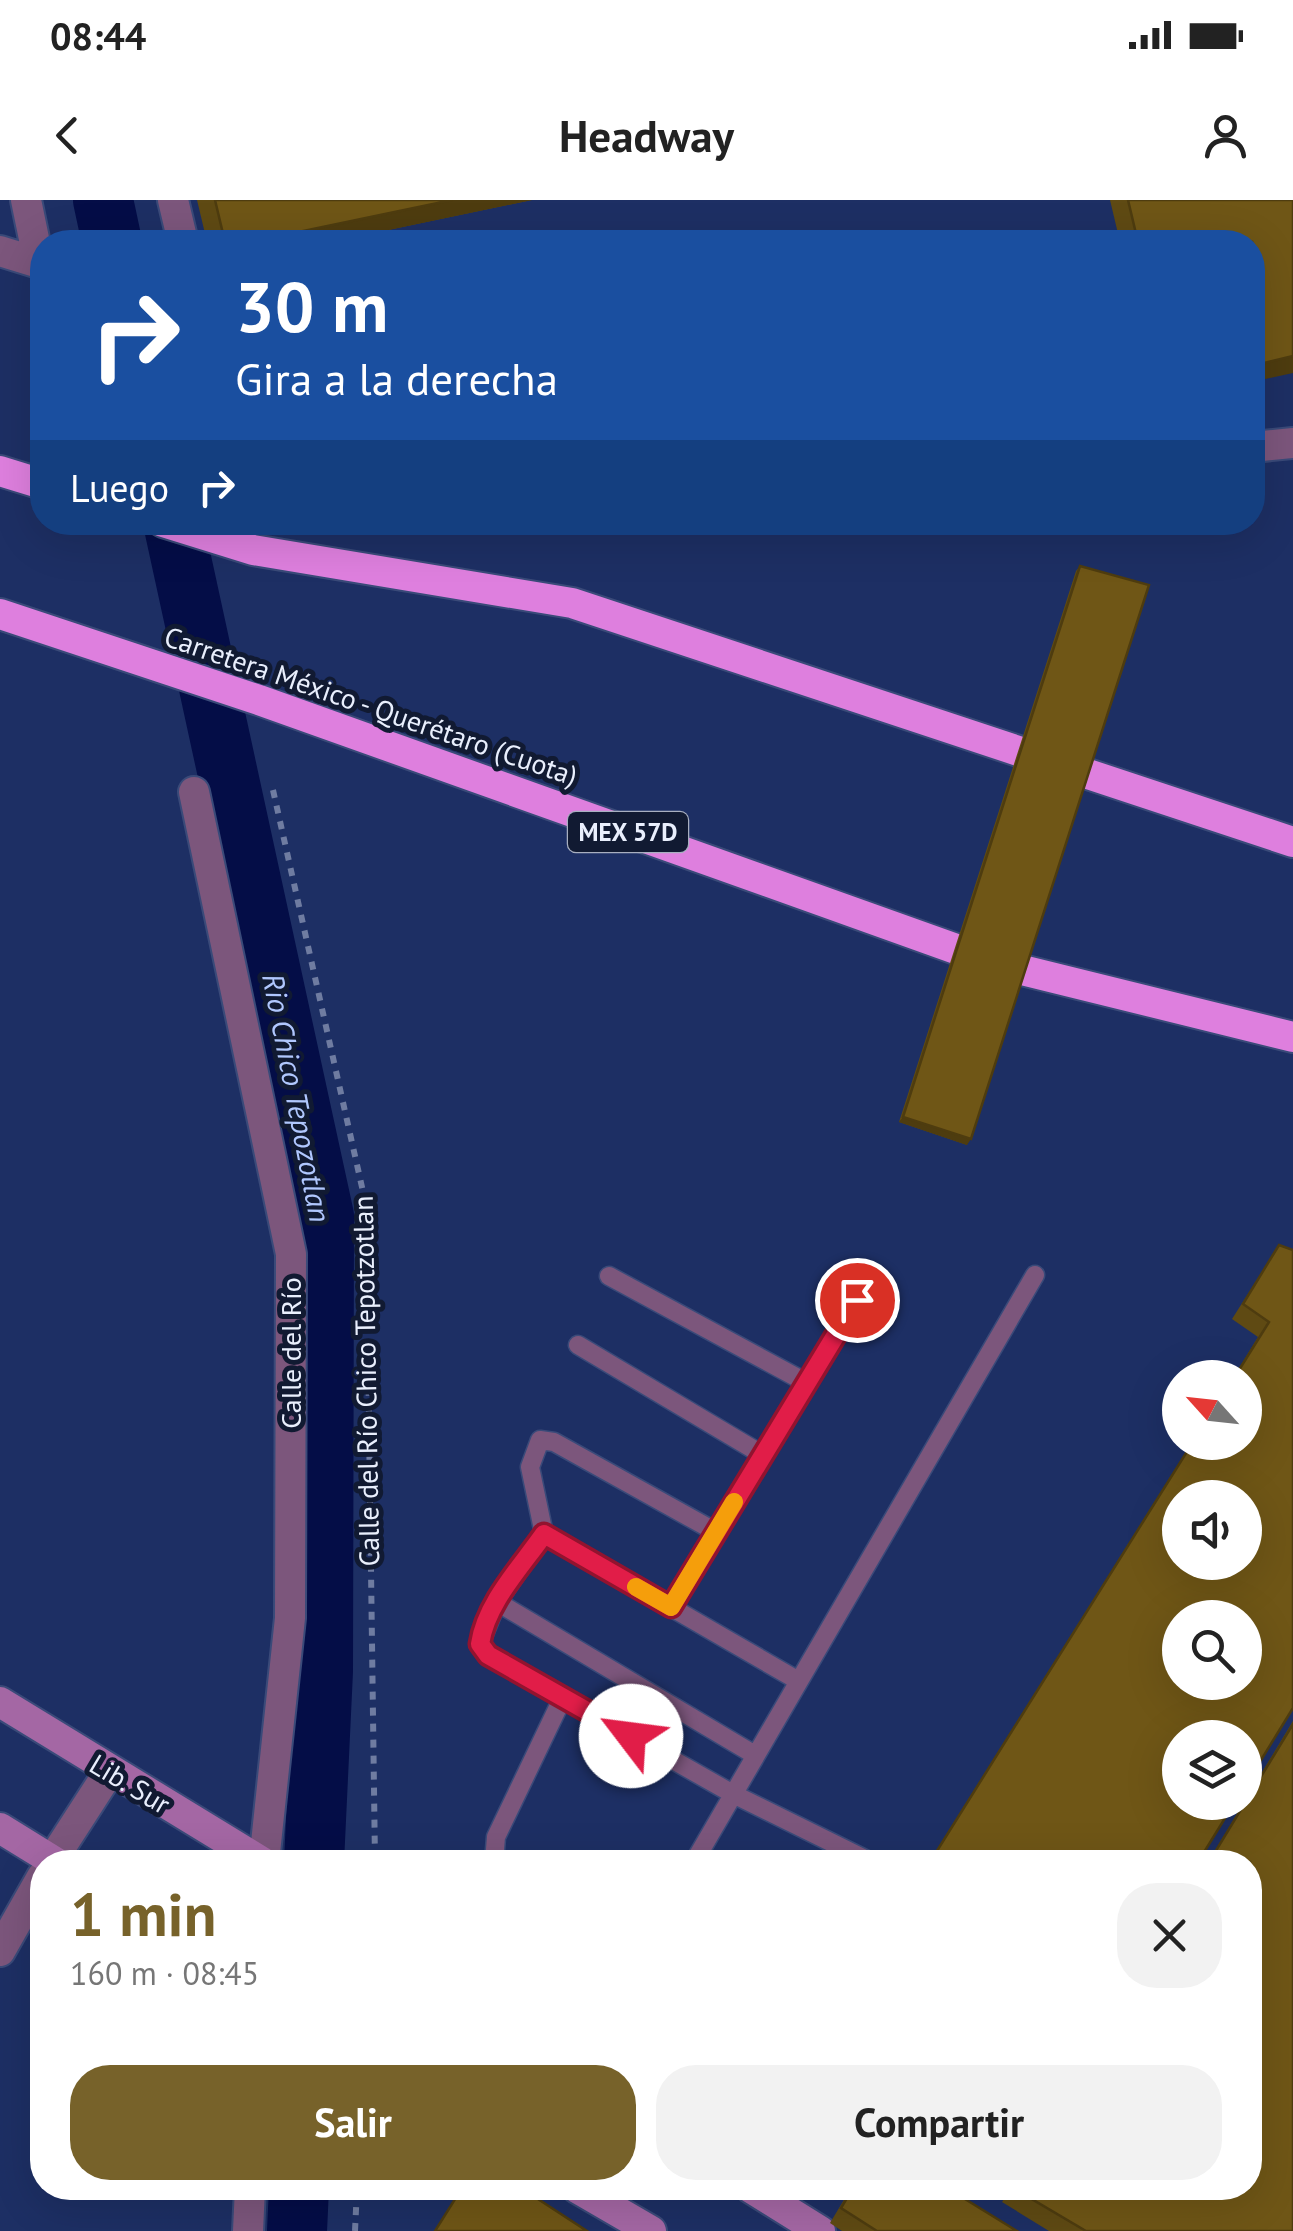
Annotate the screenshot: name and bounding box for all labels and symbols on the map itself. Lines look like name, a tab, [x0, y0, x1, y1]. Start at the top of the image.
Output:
street label: Carretera México - Querétaro (Cuota)	[160, 617, 583, 794]
road number: MEX 57D	[568, 812, 688, 852]
water label: Rio Chico Tepozotlan	[254, 970, 341, 1225]
street label: Calle del Río Chico Tepotzotlan	[344, 1195, 387, 1567]
pin	[815, 1258, 900, 1343]
street label: Calle del Río	[272, 1277, 309, 1429]
north arrow	[1162, 1360, 1262, 1460]
position arrow	[579, 1684, 683, 1788]
street label: Lib. Sur	[83, 1745, 178, 1822]

